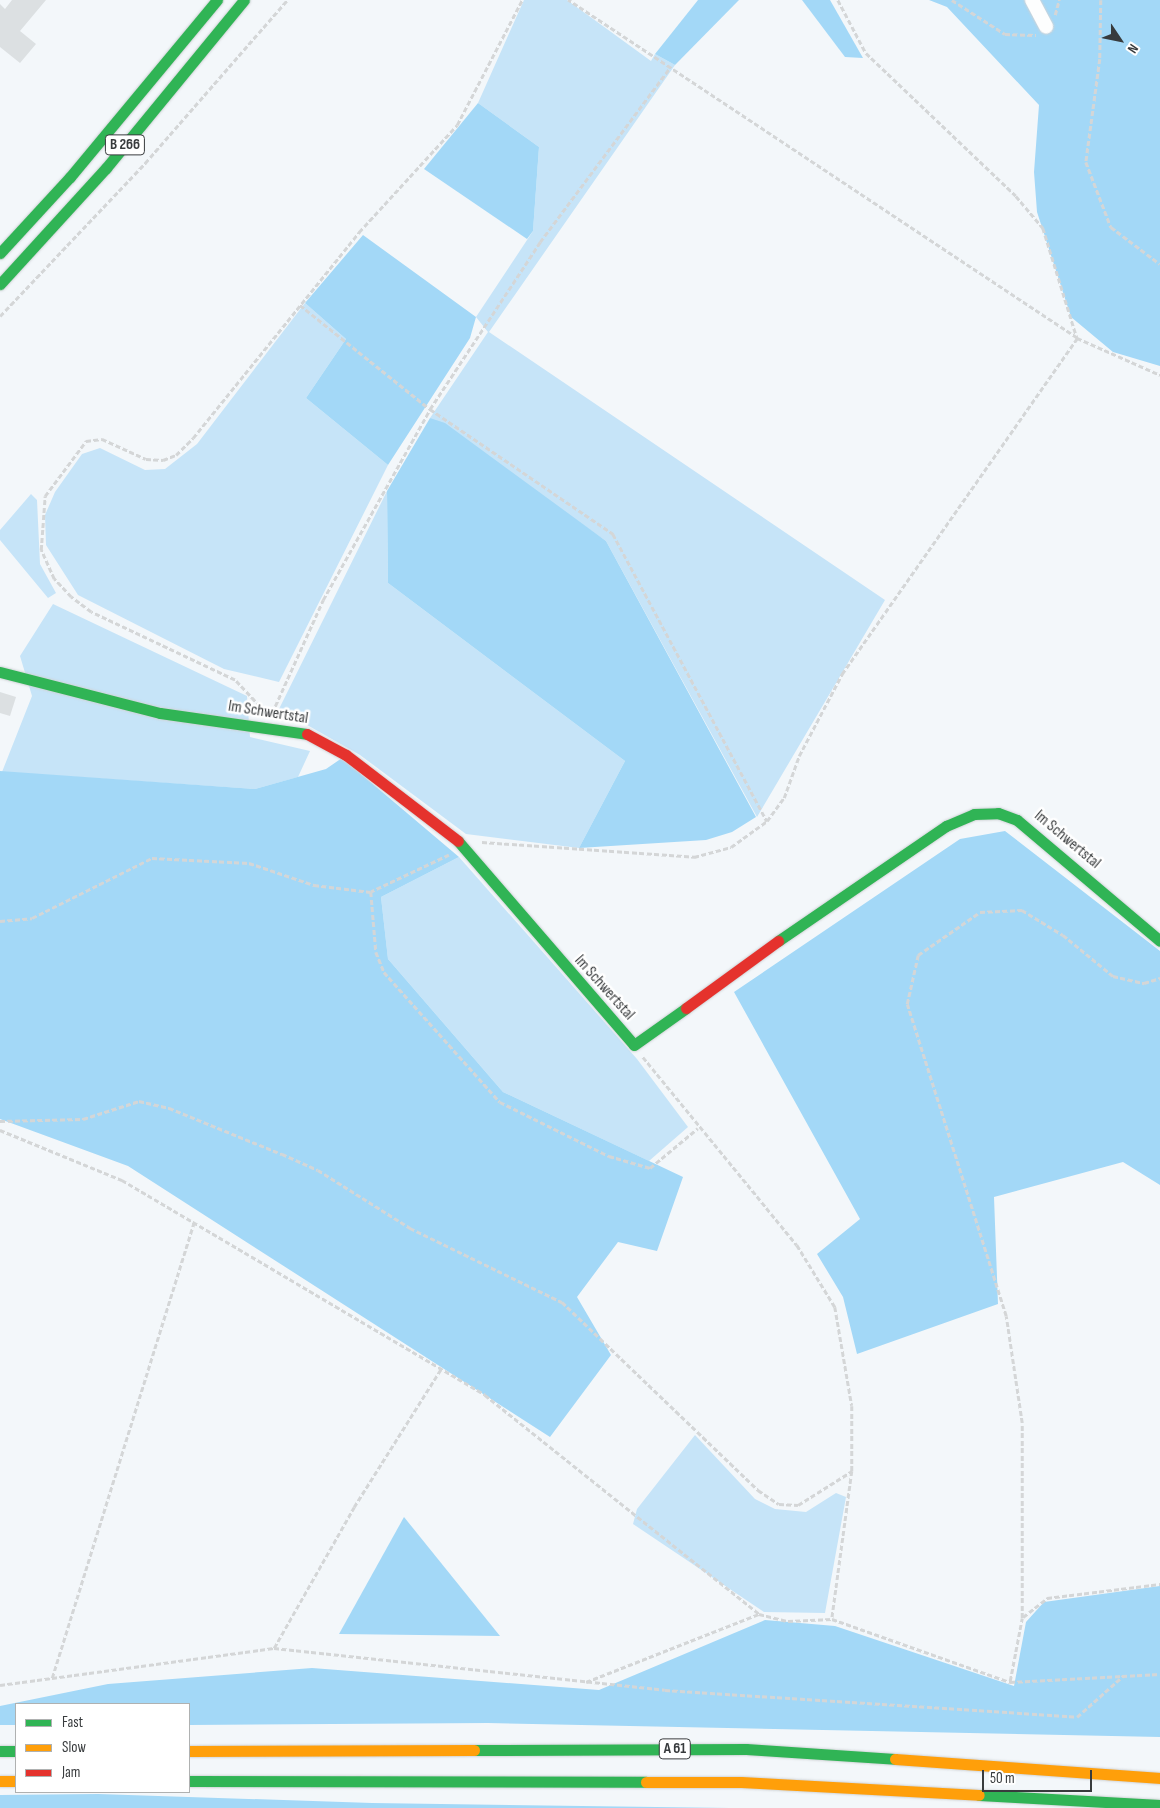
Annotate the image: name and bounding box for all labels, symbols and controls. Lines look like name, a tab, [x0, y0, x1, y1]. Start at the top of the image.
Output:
north arrow	[1095, 15, 1145, 65]
text: N	[1124, 41, 1142, 57]
road number: B 266	[104, 132, 146, 158]
street label: Im Schwertstal	[227, 697, 309, 729]
street label: Im Schwertstal	[1030, 807, 1104, 873]
street label: Im Schwertstal	[570, 952, 638, 1024]
legend	[15, 1703, 190, 1793]
text: Fast	[62, 1713, 83, 1732]
road number: A 61	[659, 1736, 691, 1762]
text: Slow	[62, 1738, 86, 1757]
scale bar	[985, 1760, 1095, 1792]
text: Jam	[62, 1763, 80, 1782]
text: 50 m	[990, 1769, 1015, 1788]

